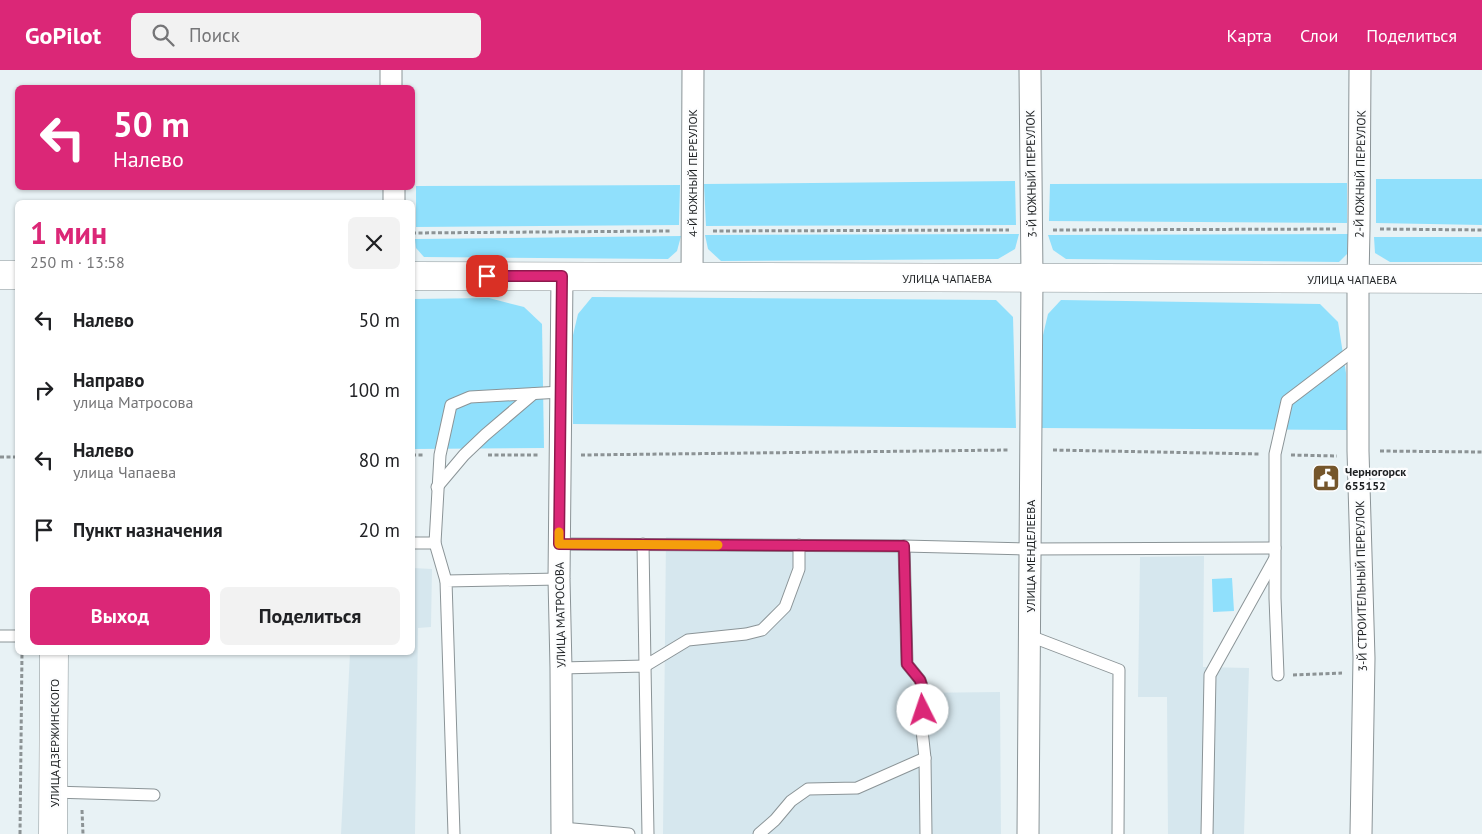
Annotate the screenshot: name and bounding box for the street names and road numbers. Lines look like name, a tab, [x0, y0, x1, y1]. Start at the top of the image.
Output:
street label: 4-Й ЮЖНЫЙ ПЕРЕУЛОК	[685, 109, 700, 237]
street label: 3-Й ЮЖНЫЙ ПЕРЕУЛОК	[1022, 110, 1040, 238]
street label: 2-Й ЮЖНЫЙ ПЕРЕУЛОК	[1351, 110, 1369, 238]
street label: УЛИЦА ЧАПАЕВА	[902, 271, 992, 286]
street label: УЛИЦА ЧАПАЕВА	[1307, 272, 1397, 287]
street label: УЛИЦА МЕНДЕЛЕЕВА	[1023, 500, 1038, 612]
street label: 3-Й СТРОИТЕЛЬНЫЙ ПЕРЕУЛОК	[1352, 500, 1370, 672]
street label: УЛИЦА МАТРОСОВА	[552, 562, 568, 668]
street label: УЛИЦА ДЗЕРЖИНСКОГО	[47, 679, 62, 807]

